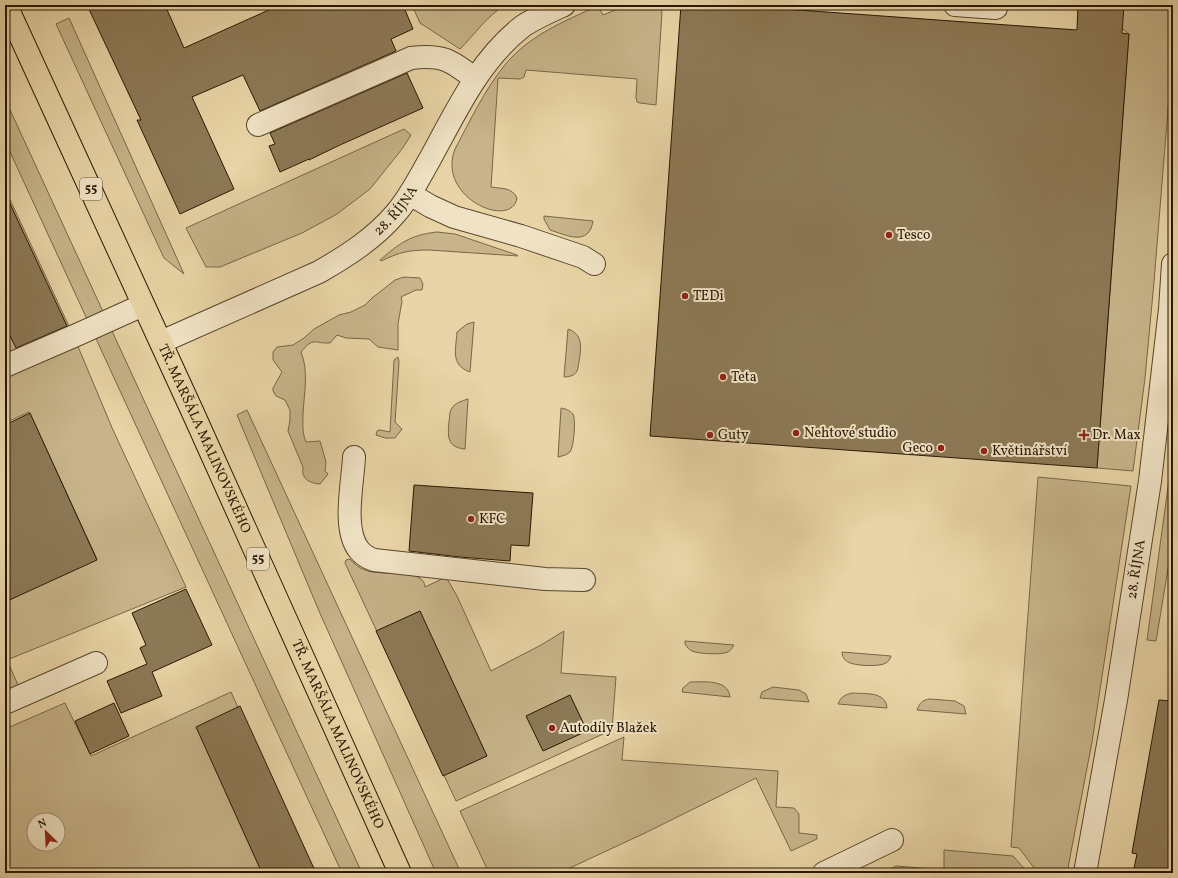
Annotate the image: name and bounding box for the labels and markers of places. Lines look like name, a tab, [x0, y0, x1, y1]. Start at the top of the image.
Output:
place label: Tesco	[897, 226, 931, 245]
marker: Tesco	[884, 230, 894, 240]
place label: TEDi	[693, 287, 724, 306]
marker: TEDi	[680, 291, 690, 301]
place label: Teta	[731, 368, 757, 387]
marker: Teta	[718, 372, 728, 382]
place label: Nehtové studio	[804, 424, 897, 443]
place label: Guty	[718, 426, 749, 445]
place label: Dr. Max	[1092, 426, 1141, 445]
marker: Nehtové studio	[791, 428, 801, 438]
marker: Guty	[705, 430, 715, 440]
marker: Dr. Max	[1079, 430, 1089, 440]
place label: Geco	[902, 439, 933, 458]
place label: Květinářství	[992, 442, 1068, 461]
marker: Geco	[936, 443, 946, 453]
marker: Květinářství	[979, 446, 989, 456]
place label: KFC	[479, 510, 506, 529]
marker: KFC	[466, 514, 476, 524]
place label: Autodíly Blažek	[560, 719, 657, 738]
marker: Autodíly Blažek	[547, 723, 557, 733]

